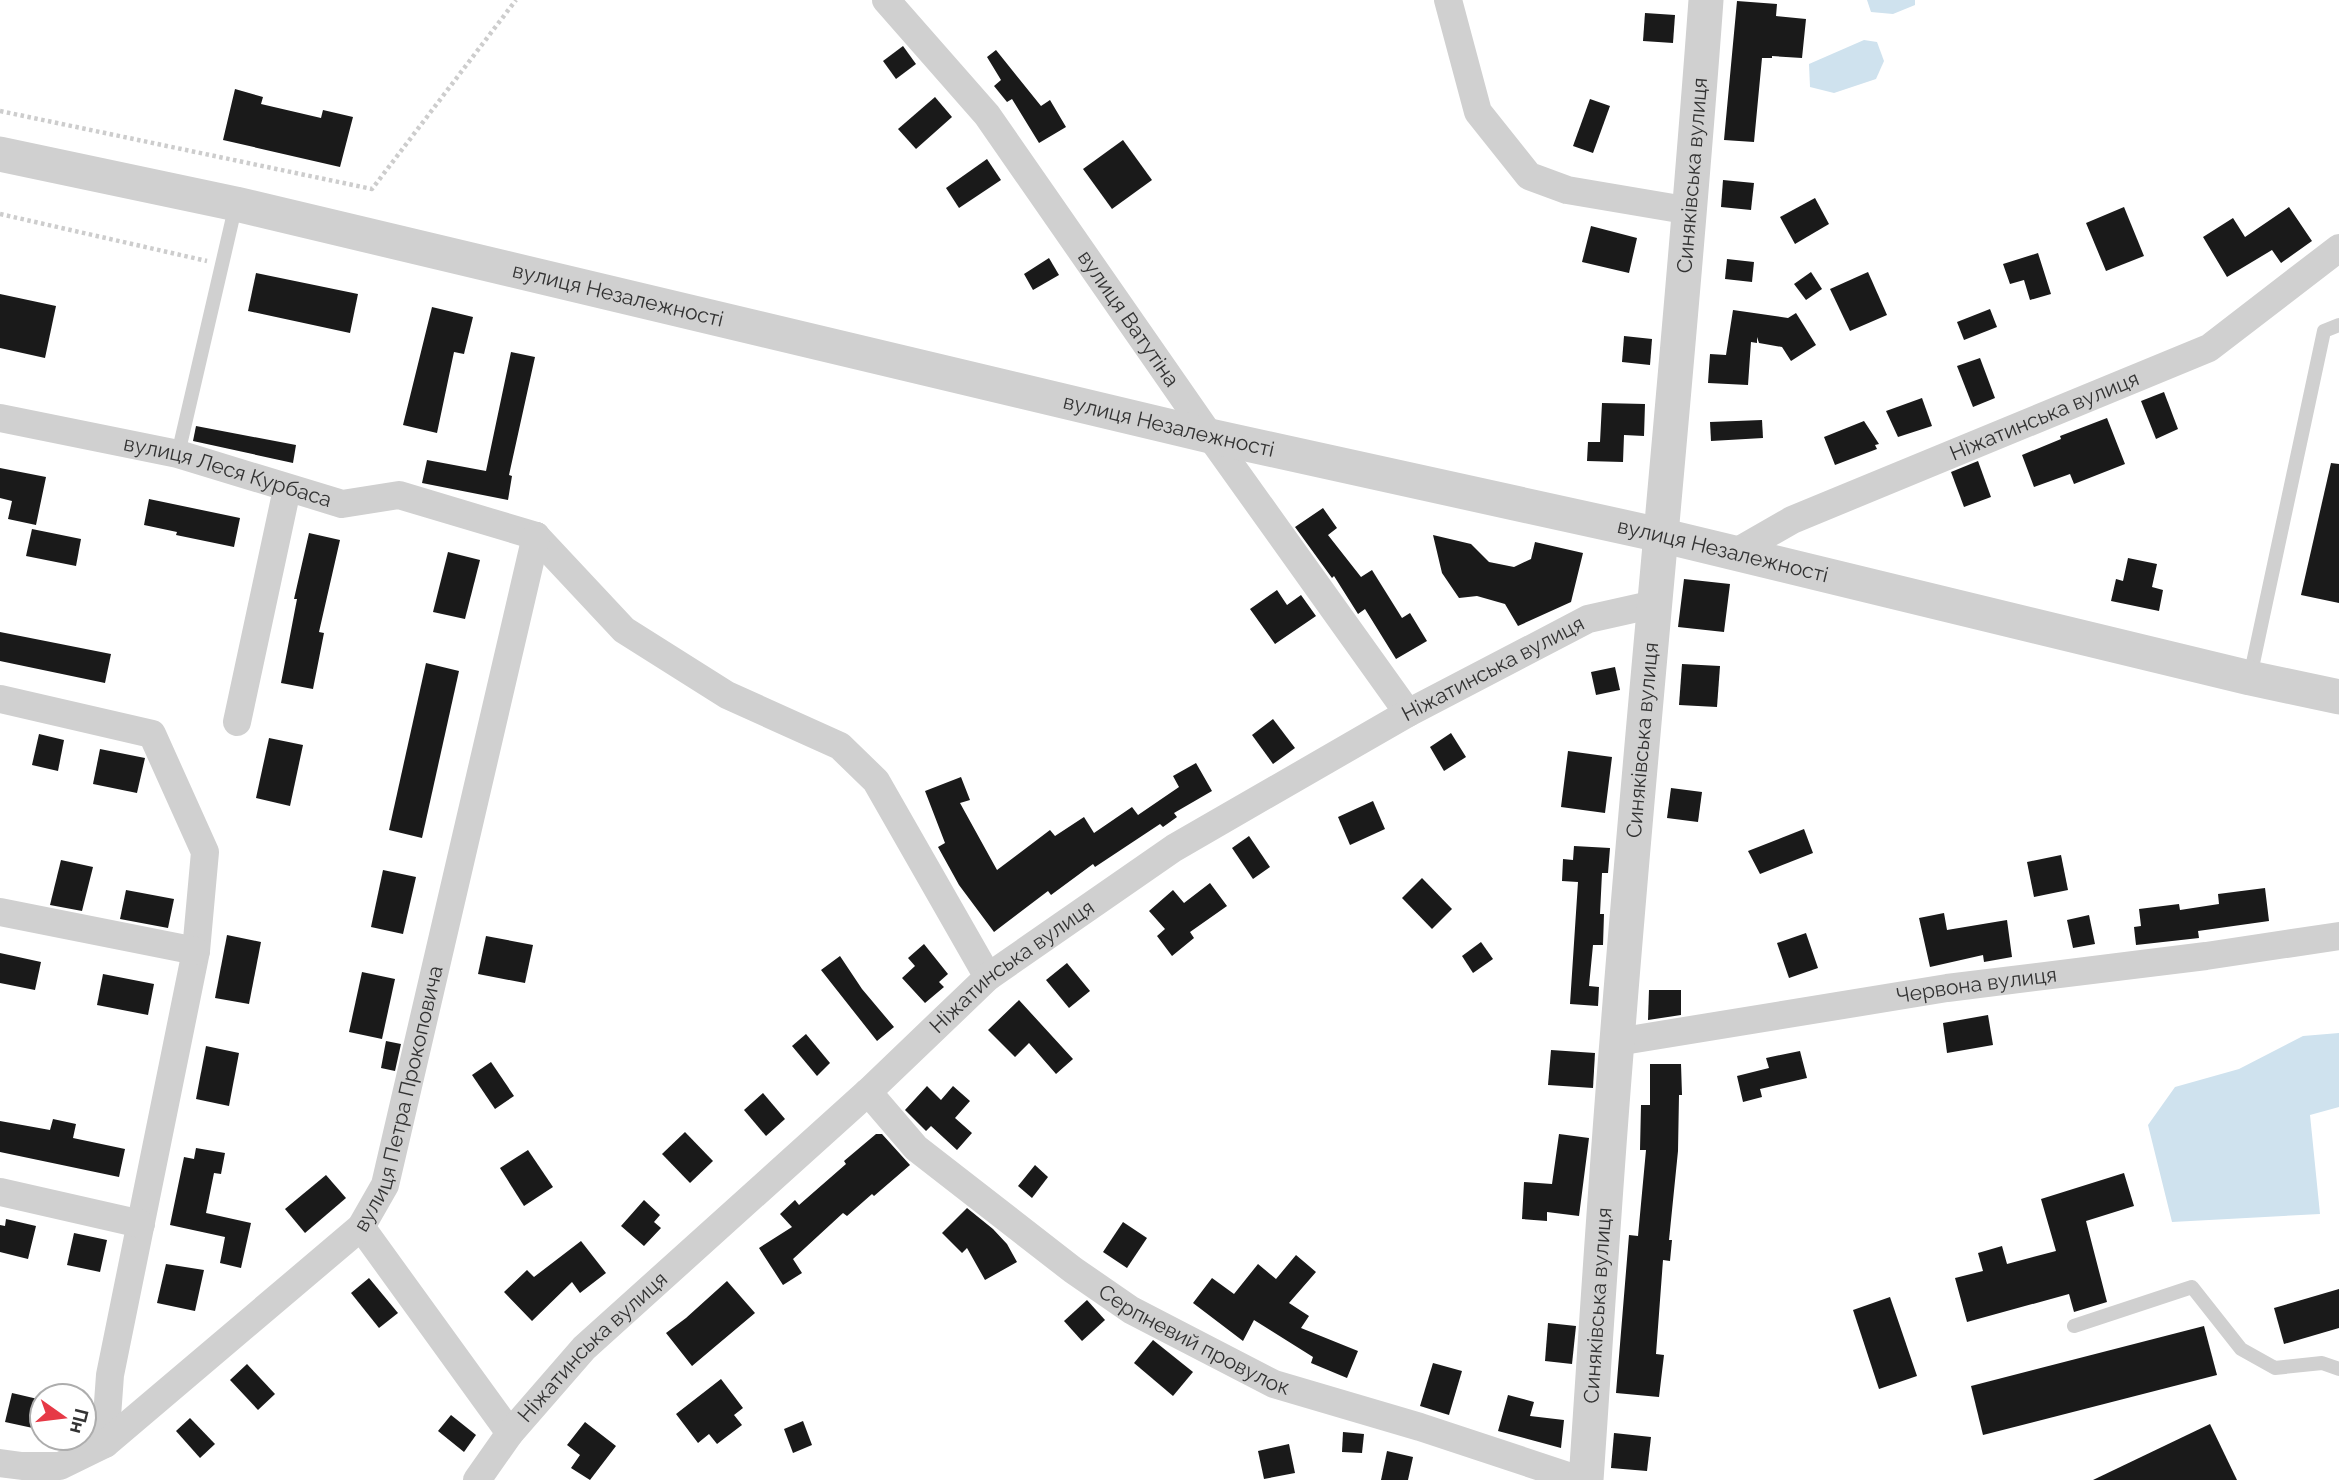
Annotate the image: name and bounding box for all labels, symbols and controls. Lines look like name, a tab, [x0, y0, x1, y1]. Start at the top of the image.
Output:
street label: Синяківська вулиця	[1671, 76, 1712, 274]
street label: вулиця Ватутіна	[1073, 245, 1185, 391]
street label: вулиця Незалежності	[510, 257, 726, 332]
street label: Ніжатинська вулиця	[1946, 365, 2142, 466]
street label: вулиця Незалежності	[1061, 388, 1277, 462]
street label: вулиця Леся Курбаса	[122, 430, 335, 512]
street label: вулиця Незалежності	[1615, 513, 1831, 587]
street label: Ніжатинська вулиця	[1397, 610, 1588, 726]
street label: Синяківська вулиця	[1621, 641, 1663, 839]
street label: Ніжатинська вулиця	[924, 894, 1099, 1038]
street label: Червона вулиця	[1894, 962, 2058, 1008]
street label: вулиця Петра Прокоповича	[348, 963, 448, 1236]
street label: Синяківська вулиця	[1578, 1207, 1616, 1404]
street label: Ніжатинська вулиця	[512, 1266, 672, 1427]
street label: Серпневий провулок	[1094, 1278, 1293, 1400]
north arrow	[28, 1382, 98, 1452]
text: Пн	[66, 1406, 93, 1436]

